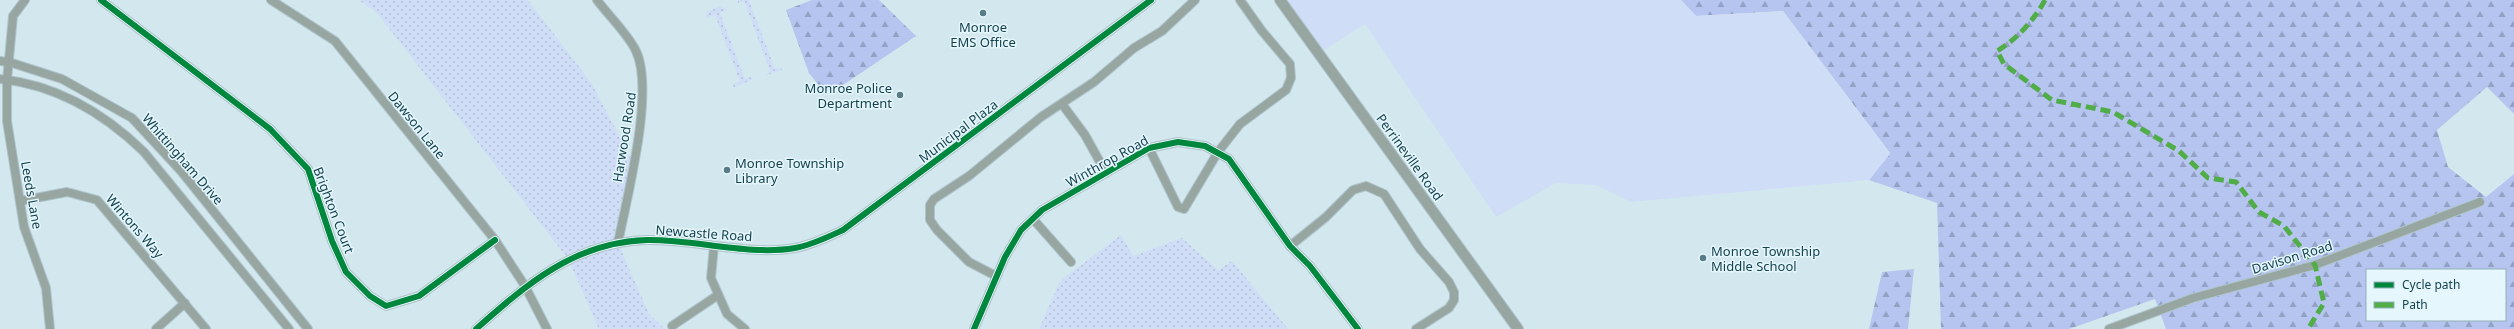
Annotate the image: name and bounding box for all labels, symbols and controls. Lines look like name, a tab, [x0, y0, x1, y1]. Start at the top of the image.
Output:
marker: Monroe EMS Office	[978, 8, 988, 18]
place label: Monroe EMS Office	[950, 18, 1016, 51]
place label: Monroe Police Department	[805, 79, 892, 112]
street label: Dawson Lane	[384, 87, 450, 163]
marker: Monroe Police Department	[895, 90, 905, 100]
street label: Harwood Road	[608, 91, 640, 183]
street label: Municipal Plaza	[915, 95, 1001, 167]
street label: Whittingham Drive	[138, 110, 228, 208]
street label: Perrineville Road	[1372, 110, 1448, 204]
street label: Winthrop Road	[1062, 131, 1152, 191]
place label: Monroe Township Library	[735, 154, 844, 187]
street label: Leeds Lane	[17, 160, 47, 230]
street label: Brighton Court	[309, 164, 359, 256]
marker: Monroe Township Library	[722, 165, 732, 175]
street label: Wintons Way	[102, 190, 168, 262]
street label: Newcastle Road	[655, 221, 753, 245]
street label: Davison Road	[2249, 236, 2335, 278]
place label: Monroe Township Middle School	[1711, 242, 1820, 275]
marker: Monroe Township Middle School	[1698, 253, 1708, 263]
legend	[2366, 269, 2506, 321]
text: Cycle path	[2402, 276, 2460, 293]
text: Path	[2402, 296, 2428, 313]

